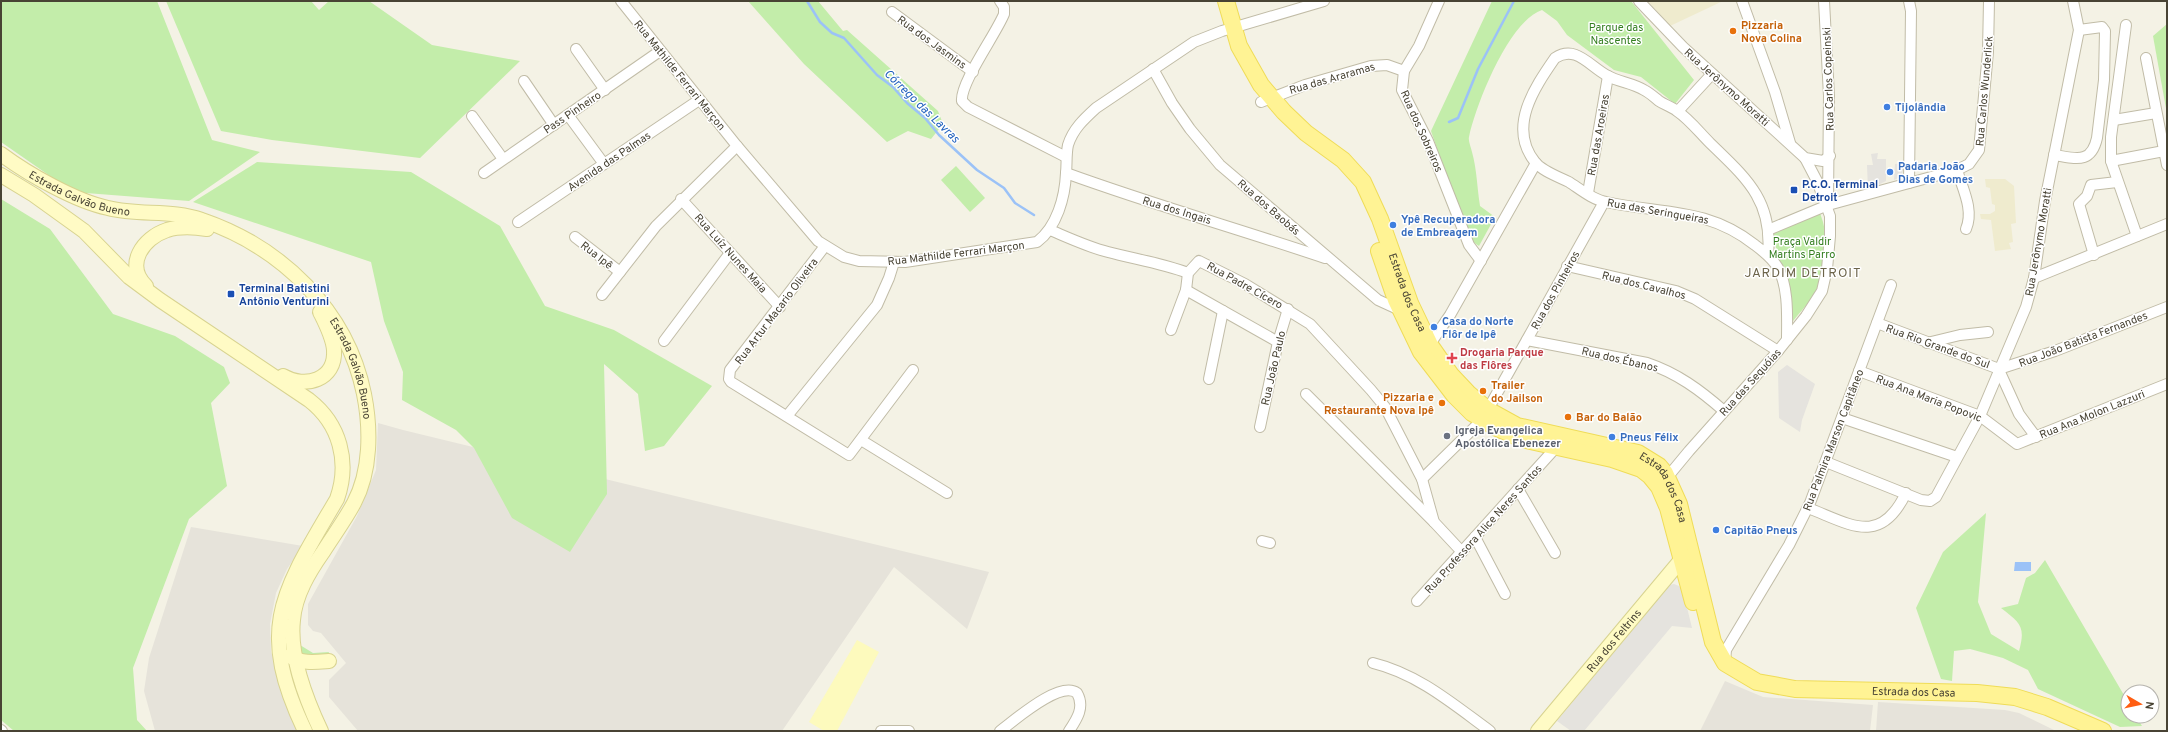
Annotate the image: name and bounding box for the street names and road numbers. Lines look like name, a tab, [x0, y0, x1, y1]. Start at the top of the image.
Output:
street label: Rua dos Jasmins	[894, 13, 969, 73]
street label: Rua Mathilde Ferrari Marçon	[630, 18, 728, 134]
street label: Rua Carlos Copeinski	[1820, 27, 1838, 131]
street label: Rua Carlos Wunderlick	[1973, 35, 1997, 147]
street label: Rua Jerônymo Moratti	[1681, 46, 1772, 130]
street label: Rua das Araramas	[1288, 60, 1377, 98]
street label: Pass Pinheiro	[541, 88, 604, 137]
street label: Rua dos Sobreiros	[1397, 88, 1445, 175]
street label: Rua das Aroeiras	[1585, 93, 1613, 177]
street label: Avenida das Palmas	[565, 129, 654, 195]
street label: Estrada Galvão Bueno	[26, 168, 131, 220]
street label: Rua dos Baobás	[1234, 177, 1302, 239]
street label: Rua Jerônymo Moratti	[2023, 187, 2055, 298]
street label: Rua dos Ingais	[1141, 194, 1213, 228]
street label: Rua das Seringueiras	[1606, 196, 1710, 228]
street label: Rua Luíz Nunes Maia	[691, 211, 770, 296]
street label: Rua Ipê	[577, 239, 615, 273]
street label: Rua Mathilde Ferrari Marçon	[887, 239, 1025, 269]
street label: Rua dos Pinheiros	[1528, 249, 1583, 332]
street label: Estrada dos Casa	[1385, 251, 1429, 334]
street label: Rua Artur Macario Oliveira	[732, 255, 822, 368]
street label: Rua Padre Cícero	[1204, 259, 1285, 313]
street label: Rua dos Cavalhos	[1600, 269, 1687, 303]
street label: Rua João Batista Fernandes	[2017, 309, 2150, 371]
street label: Estrada Galvão Bueno	[326, 315, 374, 420]
street label: Rua Rio Grande do Sul	[1884, 322, 1992, 372]
street label: Rua João Paulo	[1259, 330, 1289, 407]
street label: Rua dos Ébanos	[1580, 343, 1660, 376]
street label: Rua das Sequóias	[1717, 346, 1785, 419]
street label: Rua Palmira Marson Capitâneo	[1800, 367, 1867, 513]
street label: Rua Ana Maria Popovic	[1874, 372, 1984, 426]
street label: Rua Ana Molon Lazzuri	[2038, 387, 2147, 442]
street label: Estrada dos Casa	[1636, 449, 1689, 524]
street label: Rua Professora Alice Neres Santos	[1422, 462, 1545, 597]
street label: Rua dos Feltrins	[1584, 607, 1645, 676]
street label: Estrada dos Casa	[1872, 685, 1956, 701]

